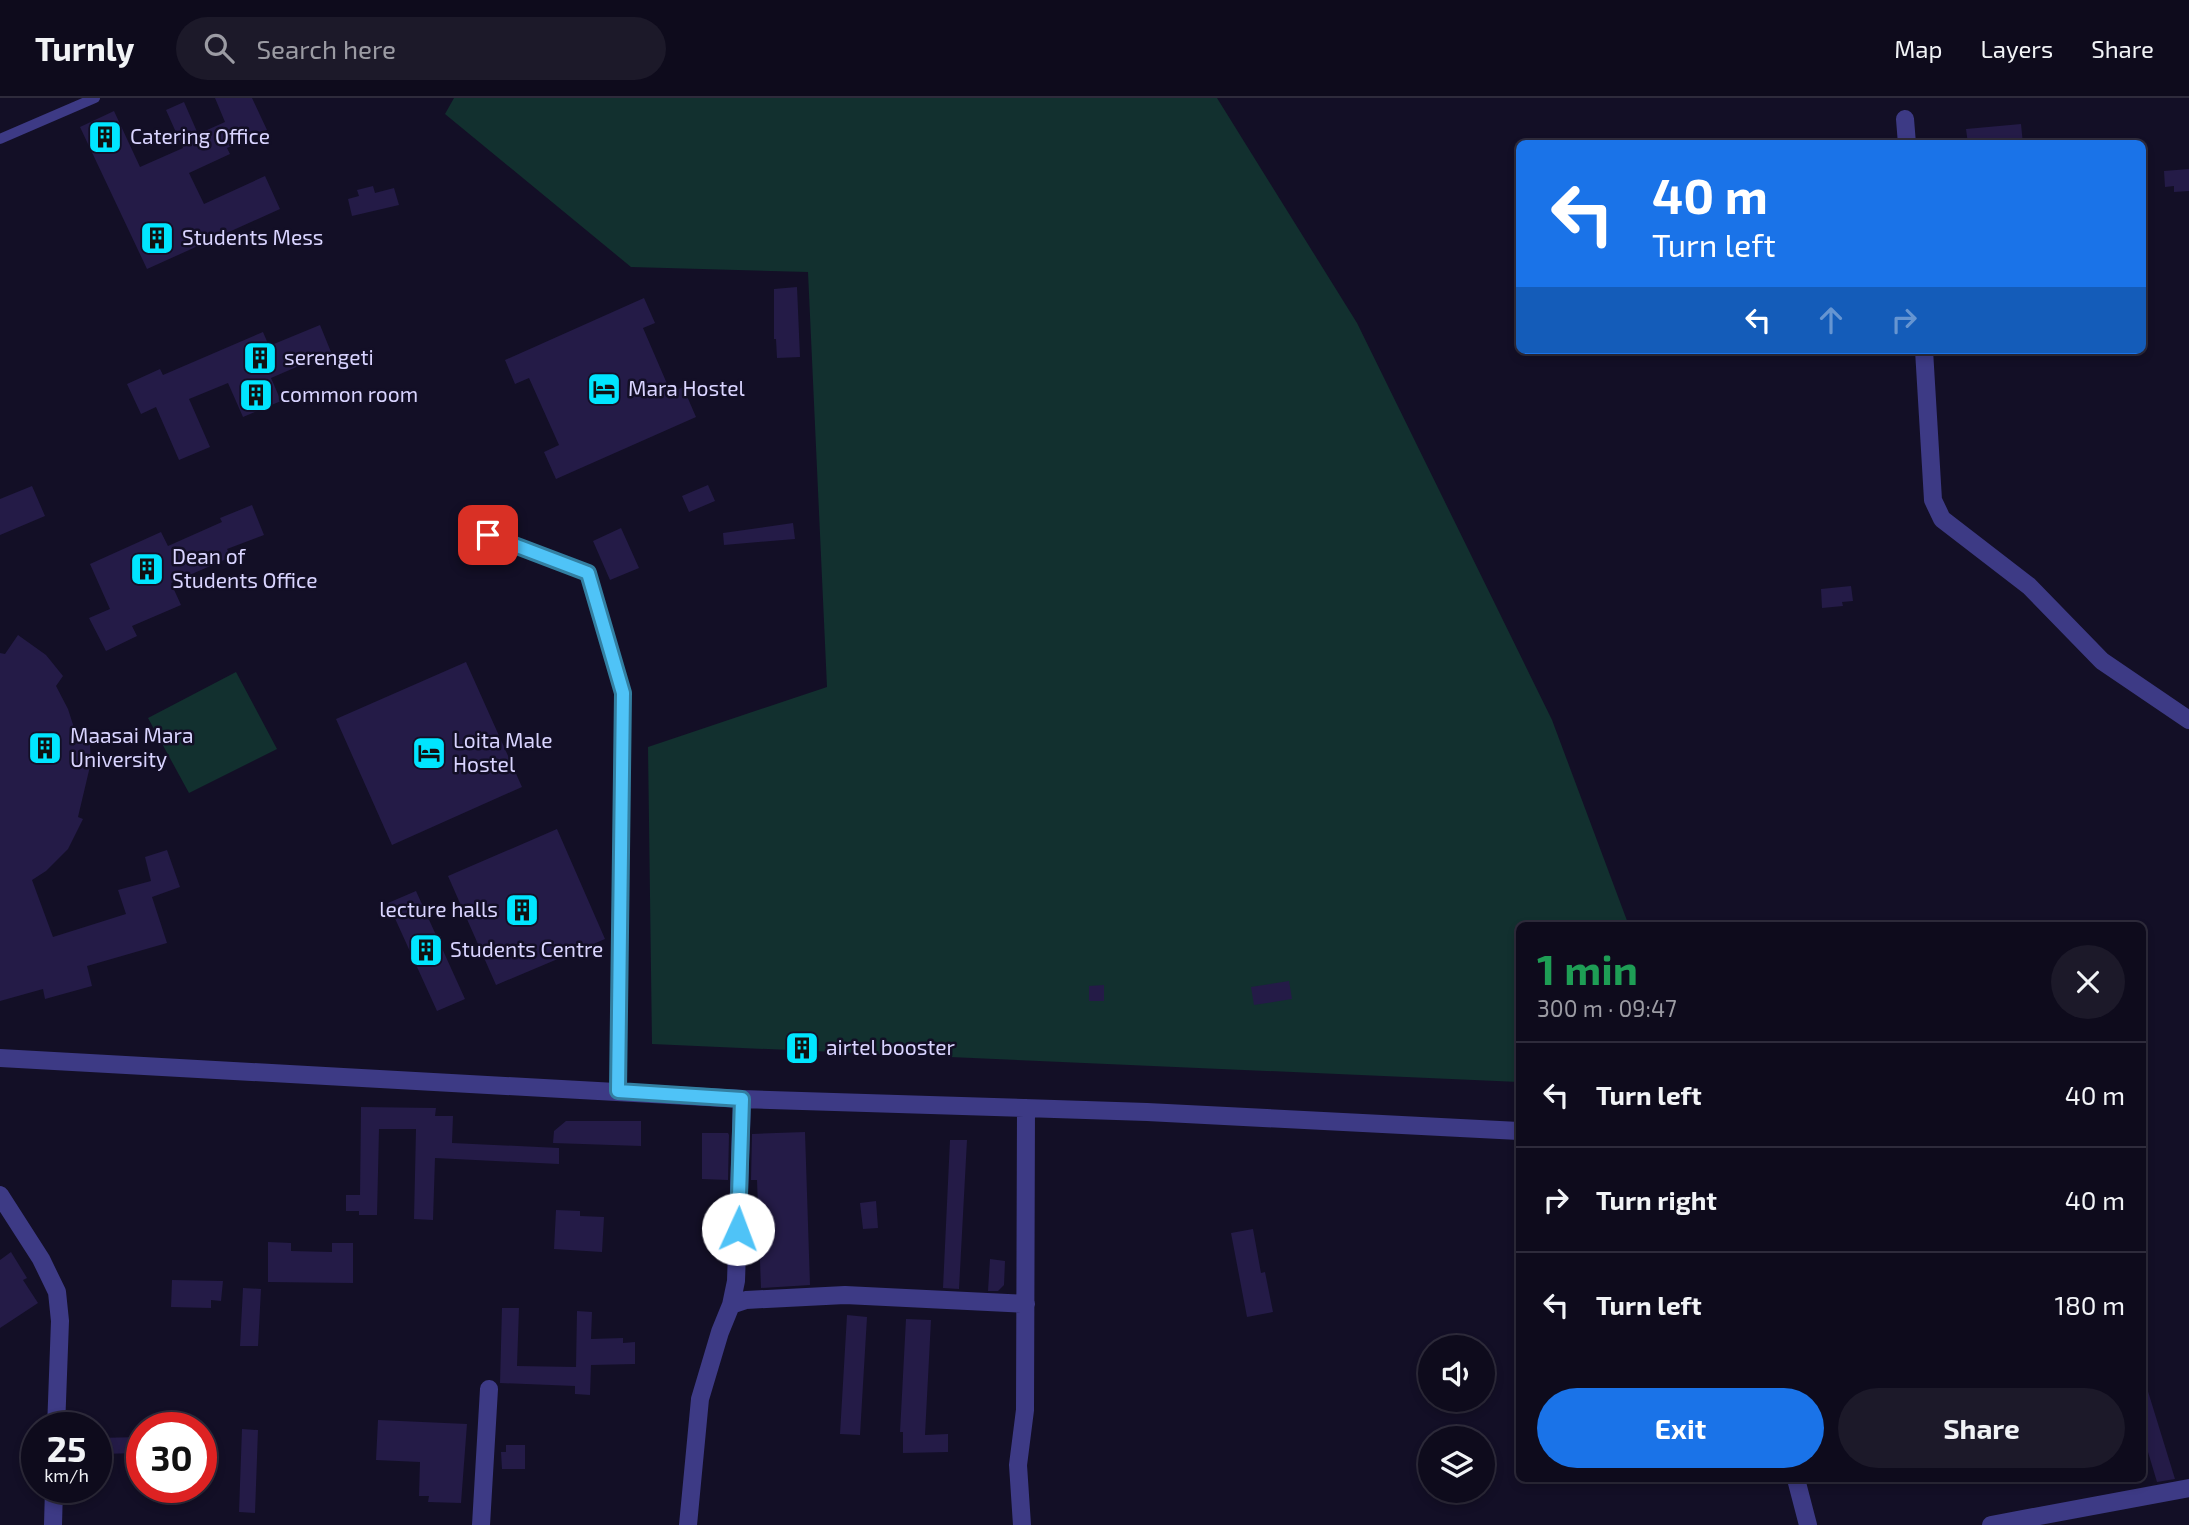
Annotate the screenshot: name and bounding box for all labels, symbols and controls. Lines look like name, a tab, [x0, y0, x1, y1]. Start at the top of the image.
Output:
search box	[176, 17, 666, 80]
text: Turnly	[35, 28, 134, 68]
icon: search	[200, 29, 238, 67]
text: Search here	[256, 33, 396, 64]
text: Map	[1894, 34, 1942, 63]
text: Layers	[1980, 34, 2053, 63]
text: Share	[2091, 34, 2154, 63]
building icon: Catering Office	[86, 118, 124, 156]
place label: Catering Office	[130, 123, 270, 148]
text: 40 m	[1652, 165, 1768, 224]
icon: left	[1537, 168, 1628, 259]
building icon: Students Mess	[138, 219, 176, 257]
place label: Students Mess	[182, 224, 324, 249]
text: Turn left	[1652, 225, 1776, 263]
icon: left	[1739, 301, 1777, 339]
icon: ahead	[1812, 301, 1850, 339]
icon: right	[1885, 301, 1923, 339]
building icon: serengeti	[241, 339, 279, 377]
place label: serengeti	[284, 344, 374, 369]
hotel icon: Mara Hostel	[585, 370, 623, 408]
place label: Mara Hostel	[628, 375, 745, 400]
building icon: common room	[237, 376, 275, 414]
place label: common room	[280, 381, 418, 406]
pin	[458, 505, 518, 565]
icon: arrive	[469, 516, 507, 554]
place label: Dean of Students Office	[172, 543, 317, 592]
building icon: Dean of Students Office	[128, 550, 166, 588]
place label: Maasai Mara University	[70, 722, 193, 771]
place label: Loita Male Hostel	[453, 727, 553, 776]
building icon: Maasai Mara University	[26, 729, 64, 767]
hotel icon: Loita Male Hostel	[410, 734, 448, 772]
building icon: lecture halls	[503, 891, 541, 929]
place label: lecture halls	[379, 896, 498, 921]
building icon: Students Centre	[407, 931, 445, 969]
place label: Students Centre	[450, 936, 603, 961]
text: 1 min	[1537, 943, 1638, 993]
button: close	[2051, 945, 2125, 1019]
text: 300 m · 09:47	[1537, 994, 1677, 1022]
building icon: airtel booster	[783, 1029, 821, 1067]
place label: airtel booster	[826, 1034, 956, 1059]
icon: left	[1537, 1076, 1575, 1114]
text: Turn left	[1596, 1079, 1702, 1110]
text: 40 m	[2065, 1079, 2125, 1110]
icon: right	[1537, 1181, 1575, 1219]
text: Turn right	[1596, 1184, 1717, 1215]
text: 40 m	[2065, 1184, 2125, 1215]
position arrow	[701, 1192, 775, 1266]
icon: left	[1537, 1286, 1575, 1324]
text: Turn left	[1596, 1289, 1702, 1320]
text: 180 m	[2055, 1289, 2125, 1320]
map controls	[1418, 1335, 1495, 1503]
button: sound	[1418, 1335, 1495, 1412]
button: Exit	[1537, 1388, 1824, 1468]
button: Share	[1838, 1388, 2125, 1468]
speed limit sign: 30	[126, 1412, 217, 1503]
button: layers	[1418, 1426, 1495, 1503]
text: 25	[47, 1427, 86, 1469]
text: km/h	[44, 1464, 89, 1486]

